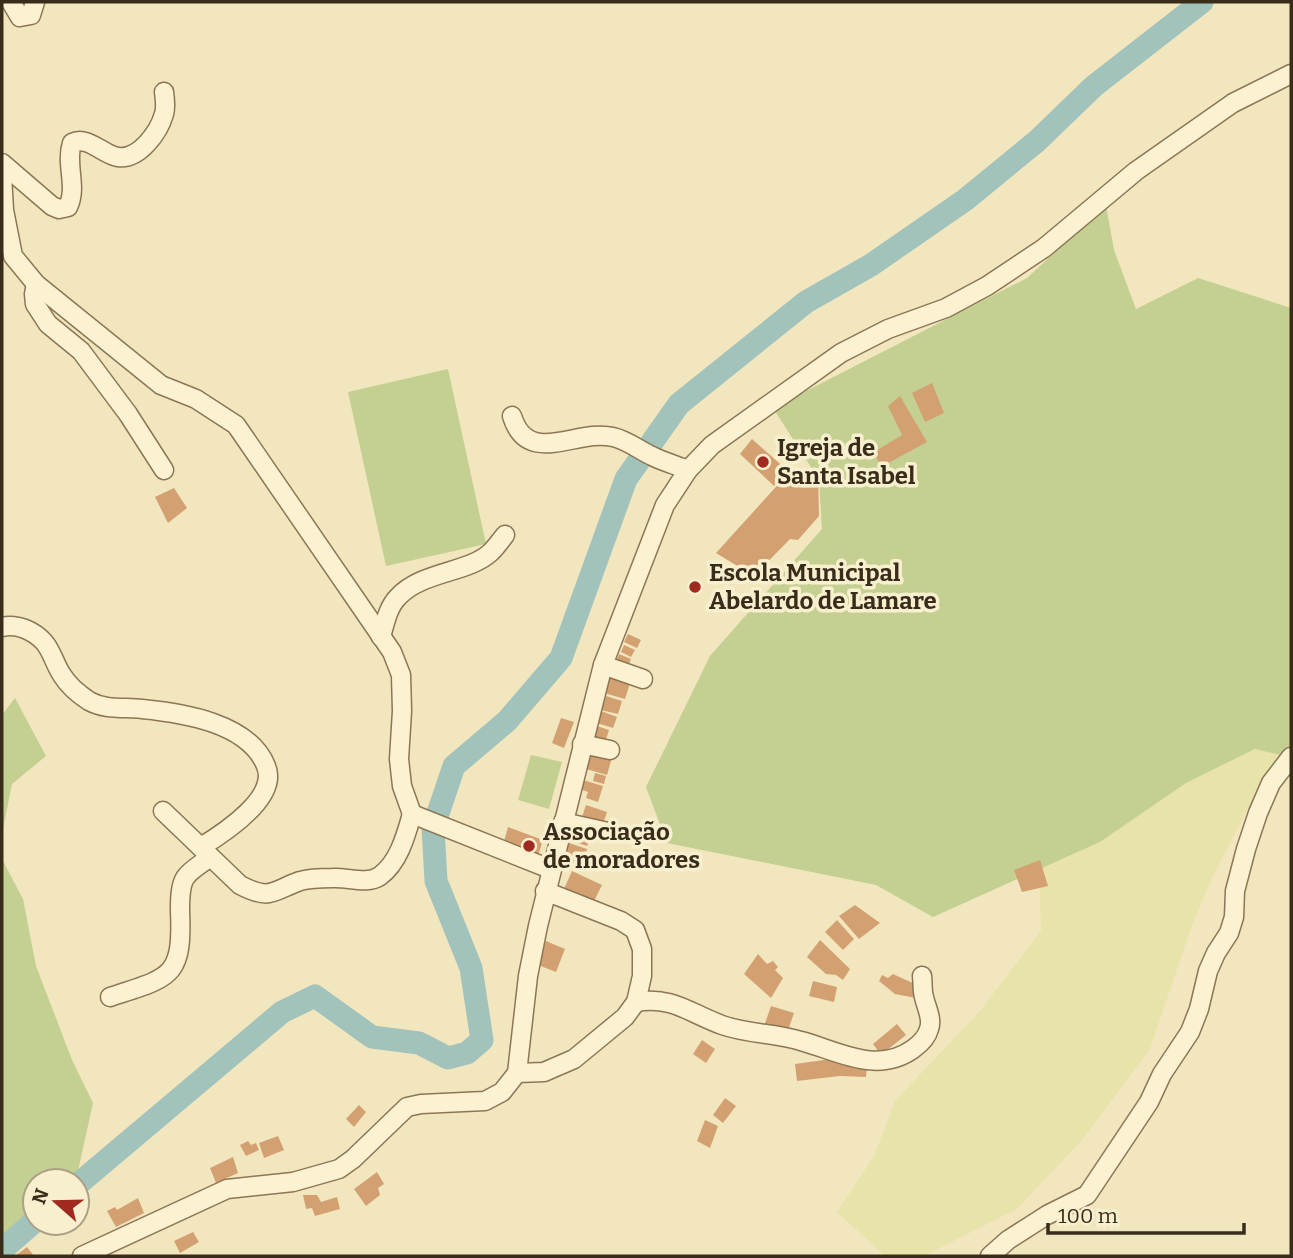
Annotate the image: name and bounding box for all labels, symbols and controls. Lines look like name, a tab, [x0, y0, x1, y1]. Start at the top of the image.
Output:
place label: Igreja de Santa Isabel	[777, 434, 916, 490]
marker: Igreja de Santa Isabel	[755, 454, 771, 470]
place label: Escola Municipal Abelardo de Lamare	[709, 559, 937, 615]
marker: Escola Municipal Abelardo de Lamare	[687, 579, 703, 595]
place label: Associação de moradores	[543, 818, 700, 874]
marker: Associação de moradores	[521, 838, 537, 854]
north arrow	[21, 1167, 91, 1237]
text: N	[27, 1185, 54, 1207]
scale bar	[1048, 1192, 1244, 1236]
text: 100 m	[1058, 1203, 1118, 1229]

